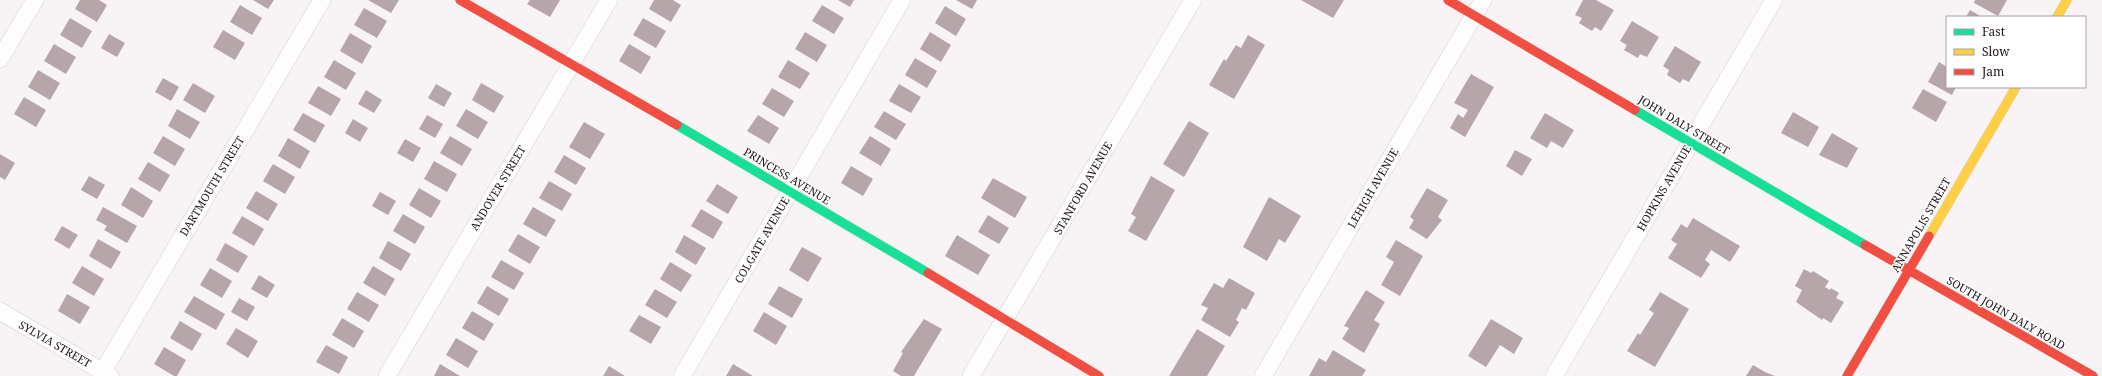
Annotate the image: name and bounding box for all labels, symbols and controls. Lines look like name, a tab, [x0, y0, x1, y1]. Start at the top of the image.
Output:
legend	[1946, 16, 2086, 88]
text: Fast	[1982, 23, 2005, 40]
text: Slow	[1982, 43, 2010, 60]
text: Jam	[1981, 63, 2004, 80]
street label: JOHN DALY STREET	[1635, 91, 1733, 158]
street label: DARTMOUTH STREET	[176, 133, 248, 239]
street label: STANFORD AVENUE	[1050, 138, 1115, 237]
street label: ANDOVER STREET	[466, 142, 529, 233]
street label: HOPKINS AVENUE	[1633, 142, 1694, 233]
street label: PRINCESS AVENUE	[741, 144, 834, 208]
street label: LEHIGH AVENUE	[1344, 145, 1402, 231]
street label: ANNAPOLIS STREET	[1887, 174, 1954, 275]
street label: COLGATE AVENUE	[731, 194, 792, 286]
street label: SOUTH JOHN DALY ROAD	[1944, 272, 2068, 353]
street label: SYLVIA STREET	[16, 317, 94, 370]

